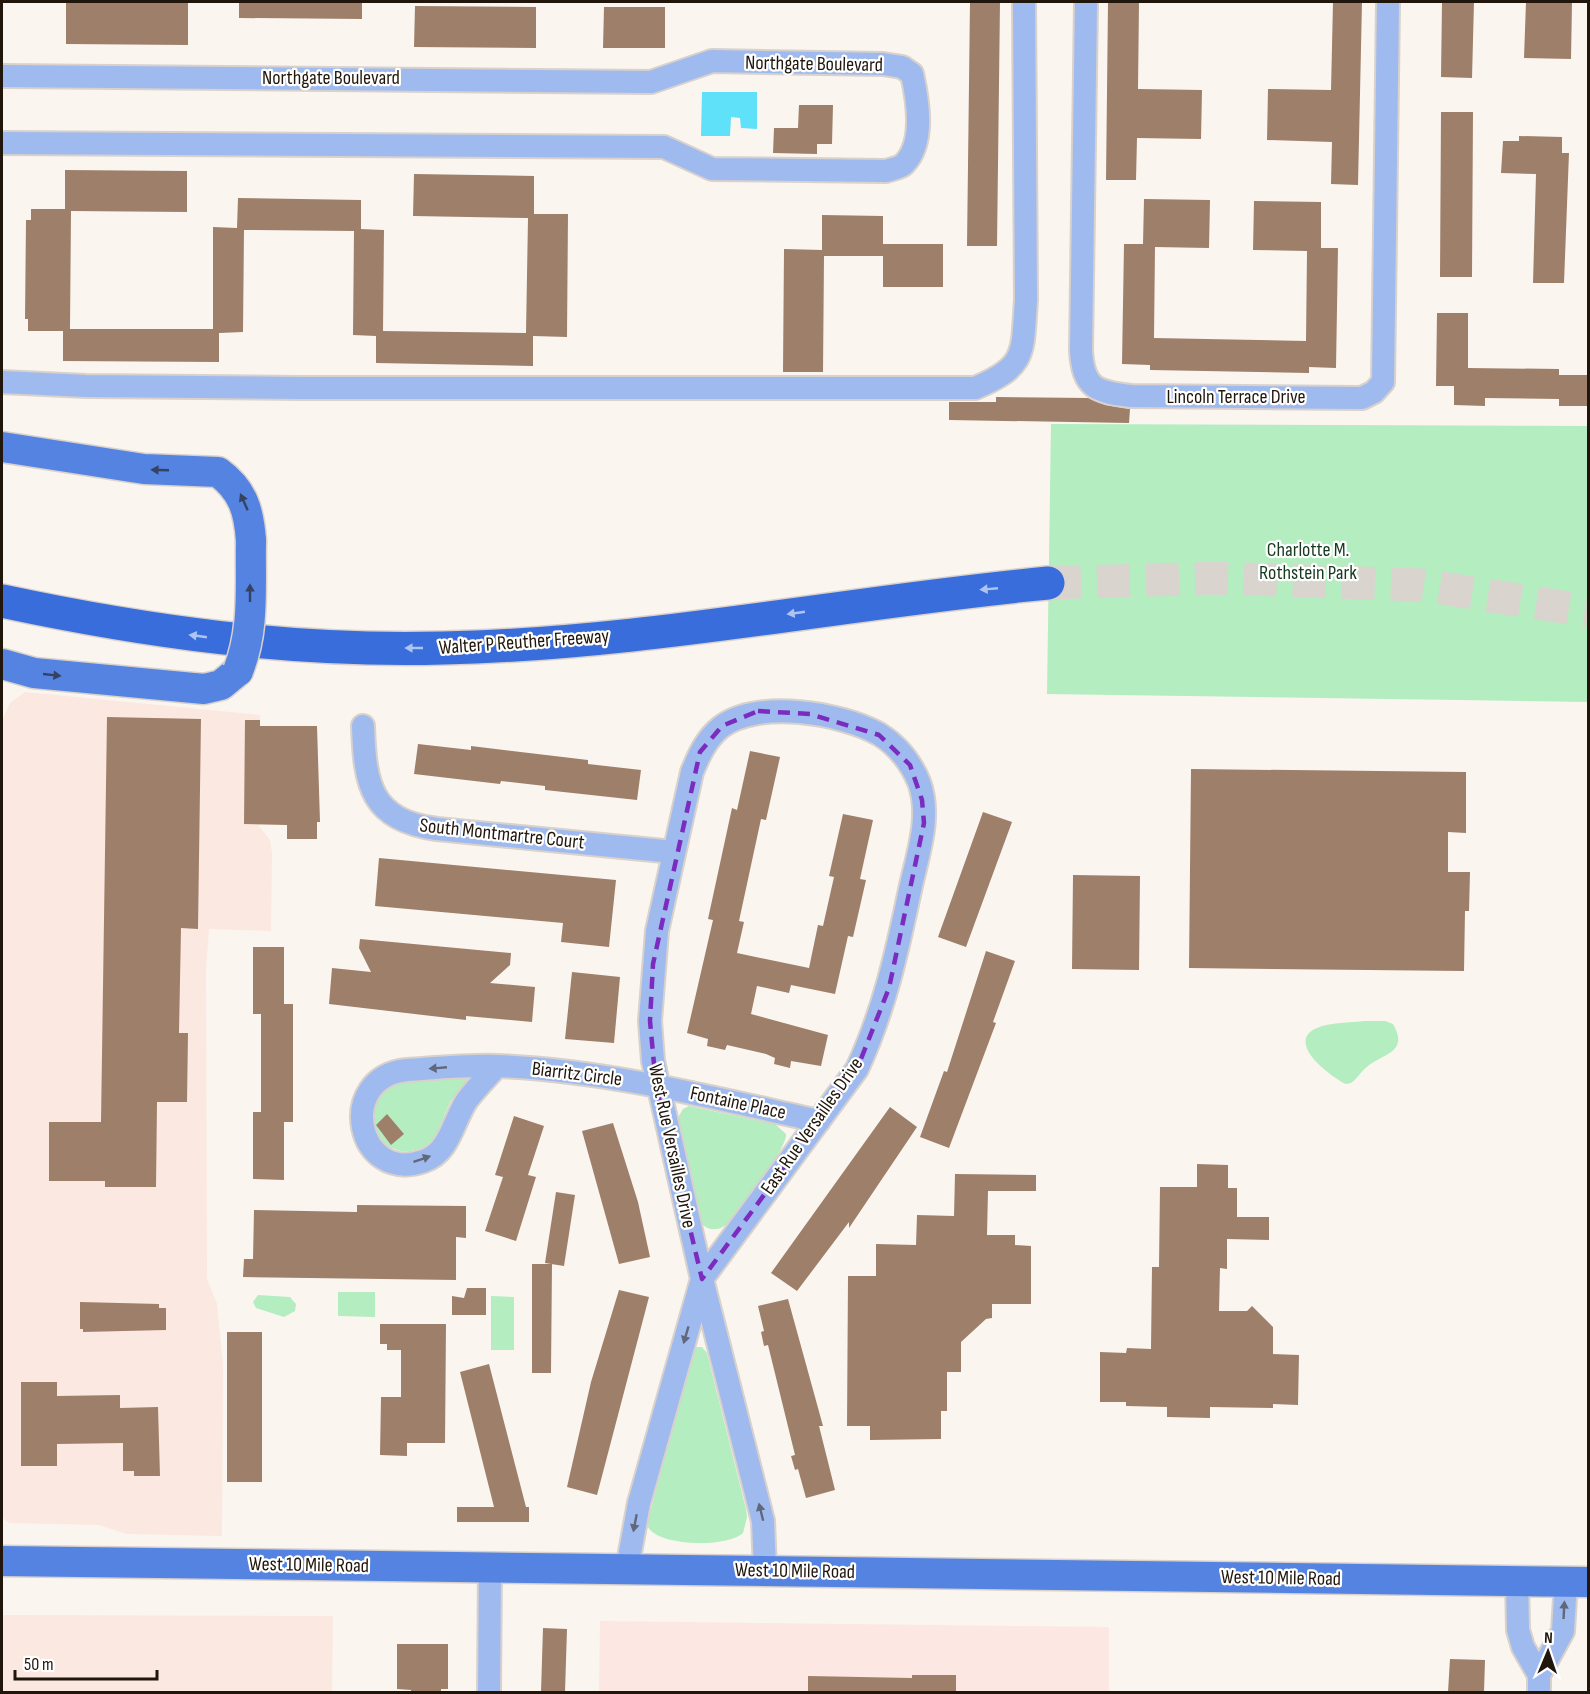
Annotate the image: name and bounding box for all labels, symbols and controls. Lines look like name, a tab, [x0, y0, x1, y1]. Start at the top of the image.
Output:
street label: Northgate Boulevard	[745, 51, 883, 77]
street label: Northgate Boulevard	[262, 66, 400, 90]
street label: Lincoln Terrace Drive	[1166, 385, 1306, 409]
one-way arrow	[150, 465, 169, 475]
one-way arrow	[239, 493, 248, 510]
park label: Charlotte M. Rothstein Park	[1259, 538, 1357, 585]
one-way arrow	[245, 584, 255, 603]
one-way arrow	[980, 584, 999, 594]
one-way arrow	[786, 609, 805, 618]
street label: Walter P Reuther Freeway	[438, 624, 610, 660]
one-way arrow	[189, 631, 208, 641]
one-way arrow	[404, 643, 423, 653]
one-way arrow	[43, 670, 62, 680]
street label: South Montmartre Court	[418, 813, 586, 855]
street label: East Rue Versailles Drive	[756, 1053, 868, 1199]
street label: Biarritz Circle	[531, 1057, 623, 1091]
street label: West Rue Versailles Drive	[643, 1062, 701, 1230]
one-way arrow	[429, 1063, 448, 1073]
street label: Fontaine Place	[688, 1081, 788, 1125]
one-way arrow	[414, 1154, 432, 1164]
one-way arrow	[681, 1326, 690, 1344]
one-way arrow	[755, 1503, 765, 1521]
one-way arrow	[630, 1514, 639, 1533]
street label: West 10 Mile Road	[249, 1552, 369, 1578]
street label: West 10 Mile Road	[735, 1558, 855, 1584]
street label: West 10 Mile Road	[1221, 1565, 1341, 1591]
one-way arrow	[1560, 1601, 1569, 1620]
north arrow	[1518, 1622, 1578, 1682]
text: N	[1544, 1629, 1553, 1648]
scale bar	[15, 1643, 158, 1681]
text: 50 m	[24, 1654, 54, 1675]

